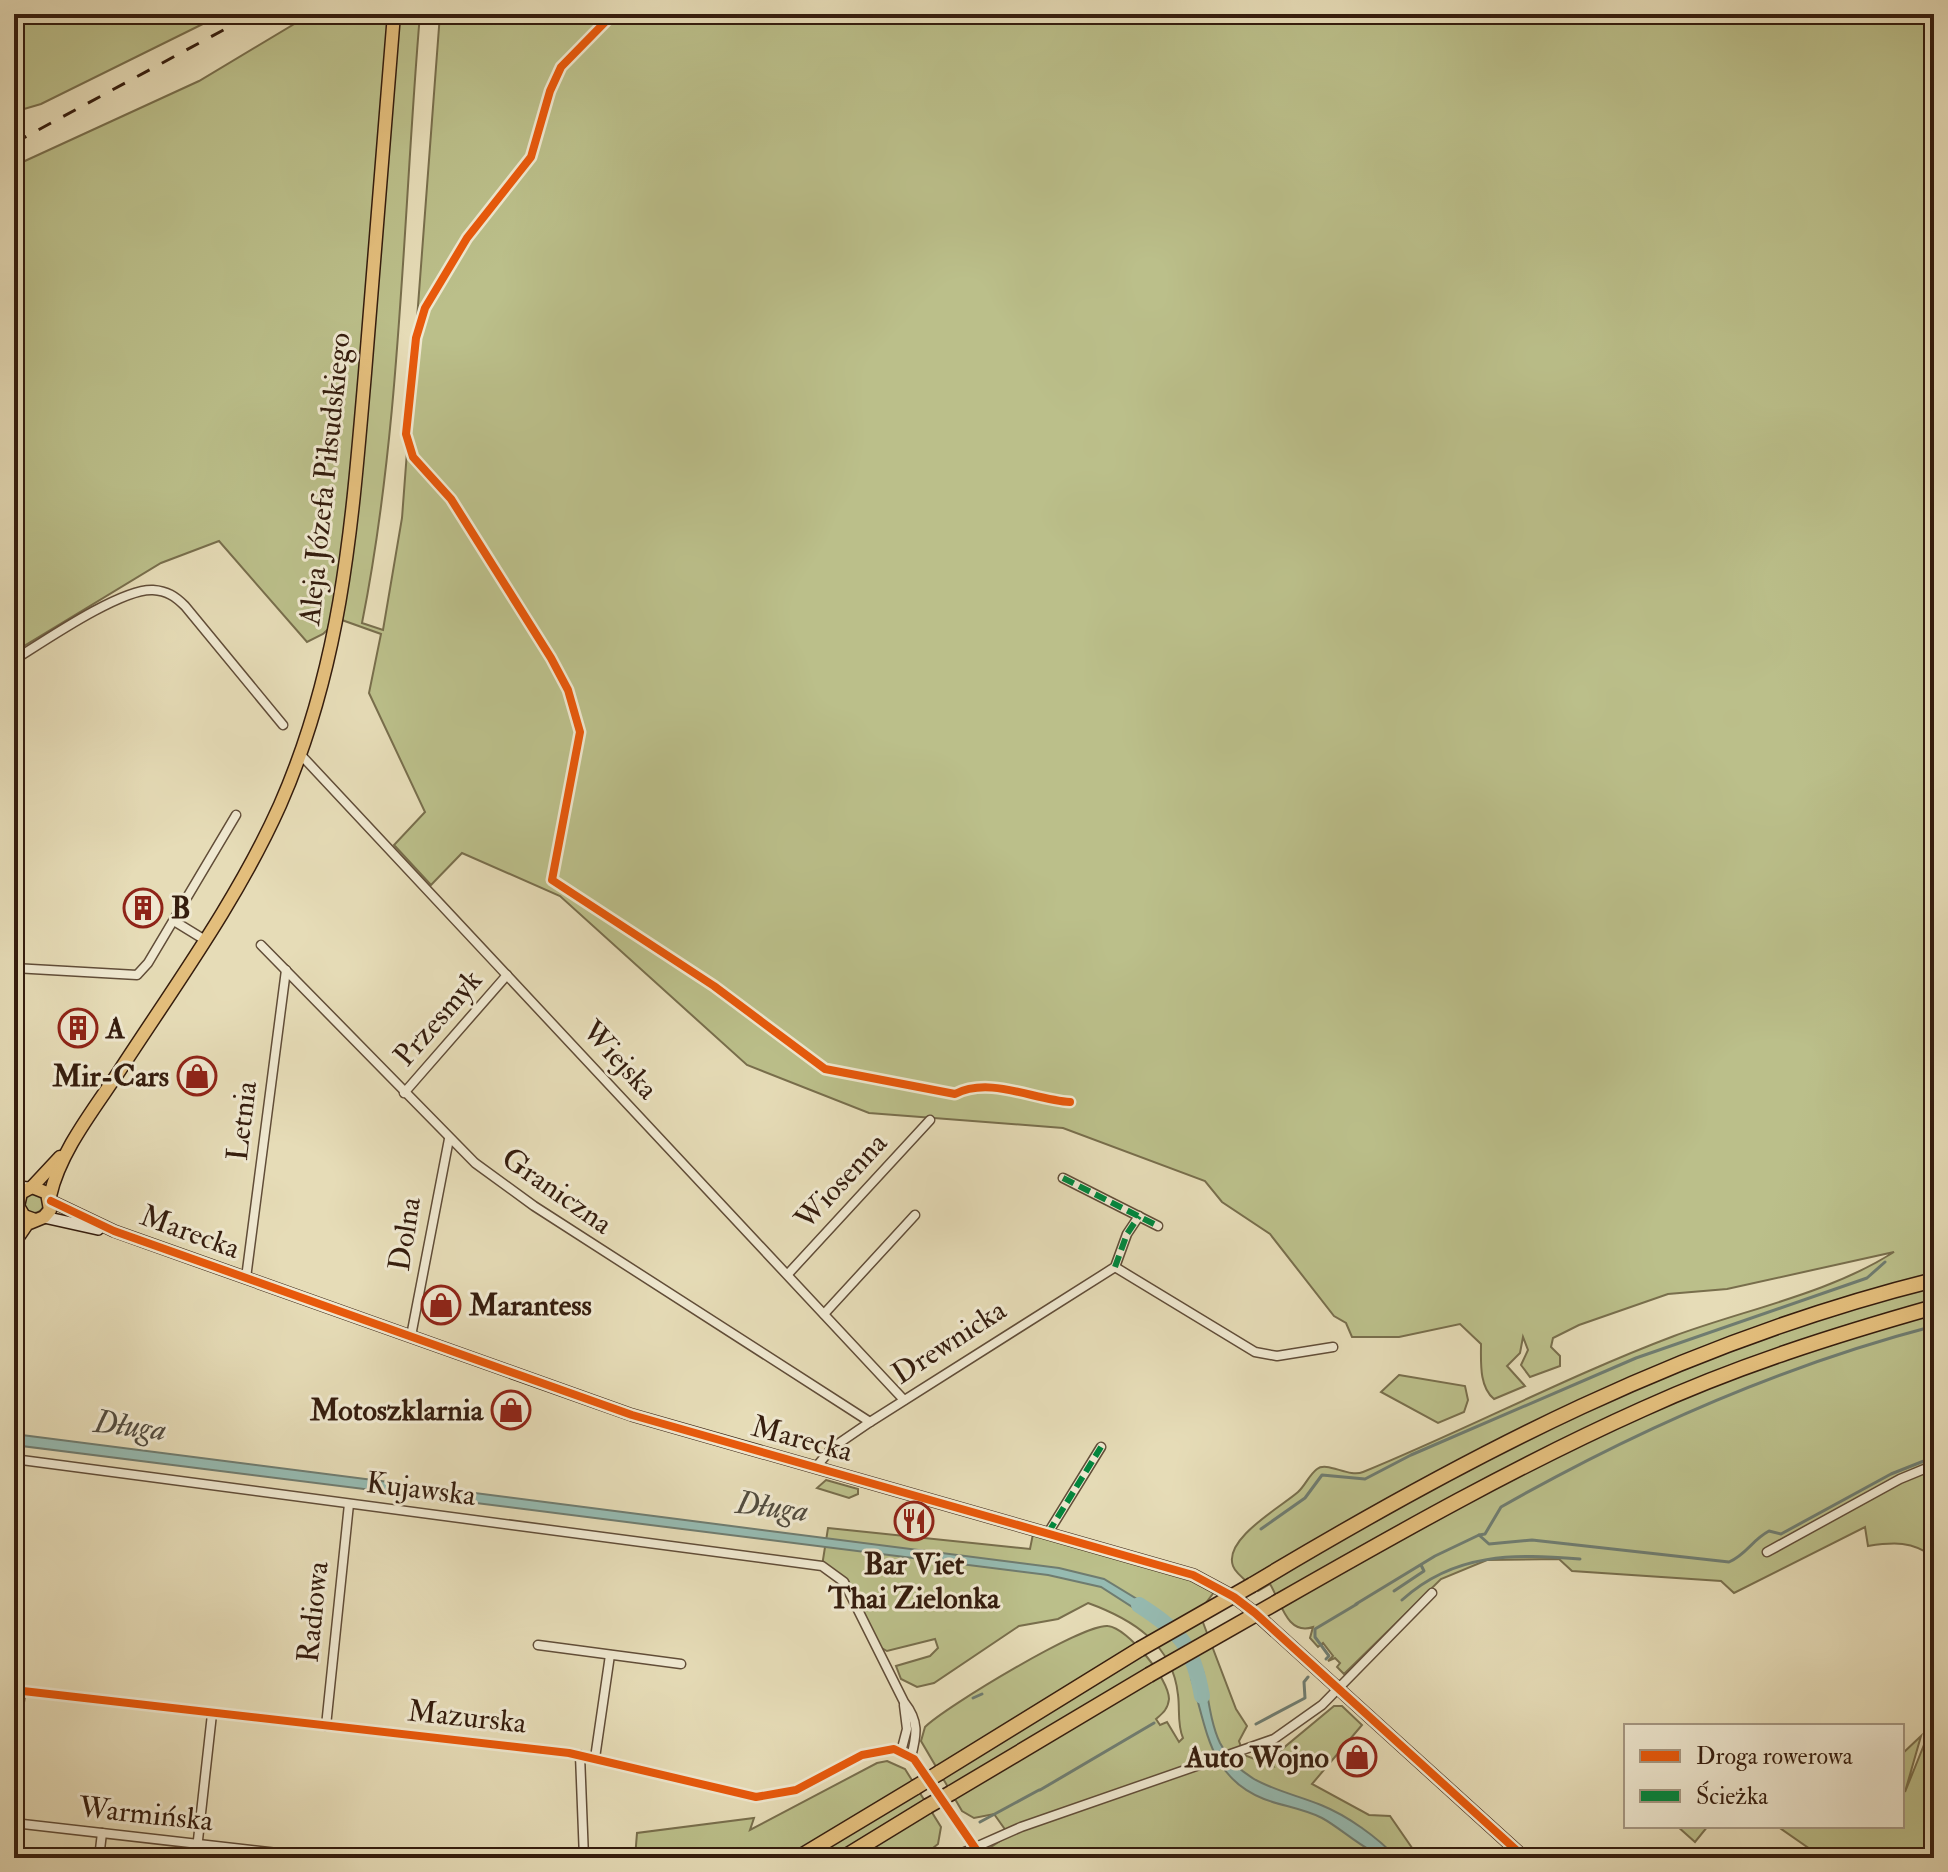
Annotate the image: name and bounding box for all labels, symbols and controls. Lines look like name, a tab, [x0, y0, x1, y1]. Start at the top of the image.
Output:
street label: Aleja Józefa Piłsudskiego	[291, 331, 359, 628]
building icon: B	[122, 887, 164, 929]
place label: B	[171, 890, 191, 927]
street label: Przesmyk	[386, 962, 490, 1074]
building icon: A	[57, 1007, 99, 1049]
place label: A	[104, 1010, 126, 1047]
street label: Wiejska	[574, 1012, 666, 1108]
shop icon: Mir-Cars	[176, 1055, 218, 1097]
place label: Mir-Cars	[52, 1058, 169, 1095]
street label: Letnia	[219, 1078, 265, 1163]
street label: Wiosenna	[786, 1124, 896, 1238]
street label: Graniczna	[495, 1140, 620, 1243]
street label: Dolna	[381, 1194, 429, 1274]
street label: Marecka	[135, 1197, 245, 1267]
shop icon: Marantess	[420, 1284, 462, 1326]
place label: Marantess	[468, 1287, 592, 1324]
street label: Drewnicka	[885, 1291, 1013, 1392]
shop icon: Motoszklarnia	[490, 1389, 532, 1431]
place label: Motoszklarnia	[309, 1392, 485, 1429]
water label: Długa	[90, 1402, 169, 1450]
street label: Marecka	[747, 1408, 857, 1470]
street label: Kujawska	[364, 1464, 479, 1514]
water label: Długa	[732, 1483, 811, 1531]
restaurant icon: Bar Viet Thai Zielonka	[893, 1500, 935, 1542]
place label: Bar Viet Thai Zielonka	[827, 1546, 1001, 1617]
street label: Radiowa	[289, 1559, 337, 1664]
street label: Mazurska	[406, 1692, 529, 1742]
legend	[1624, 1724, 1904, 1828]
shop icon: Auto Wojno	[1336, 1736, 1378, 1778]
place label: Auto Wojno	[1183, 1739, 1329, 1776]
text: Droga rowerowa	[1696, 1741, 1854, 1772]
text: Ścieżka	[1696, 1780, 1769, 1812]
street label: Warmińska	[76, 1788, 216, 1840]

